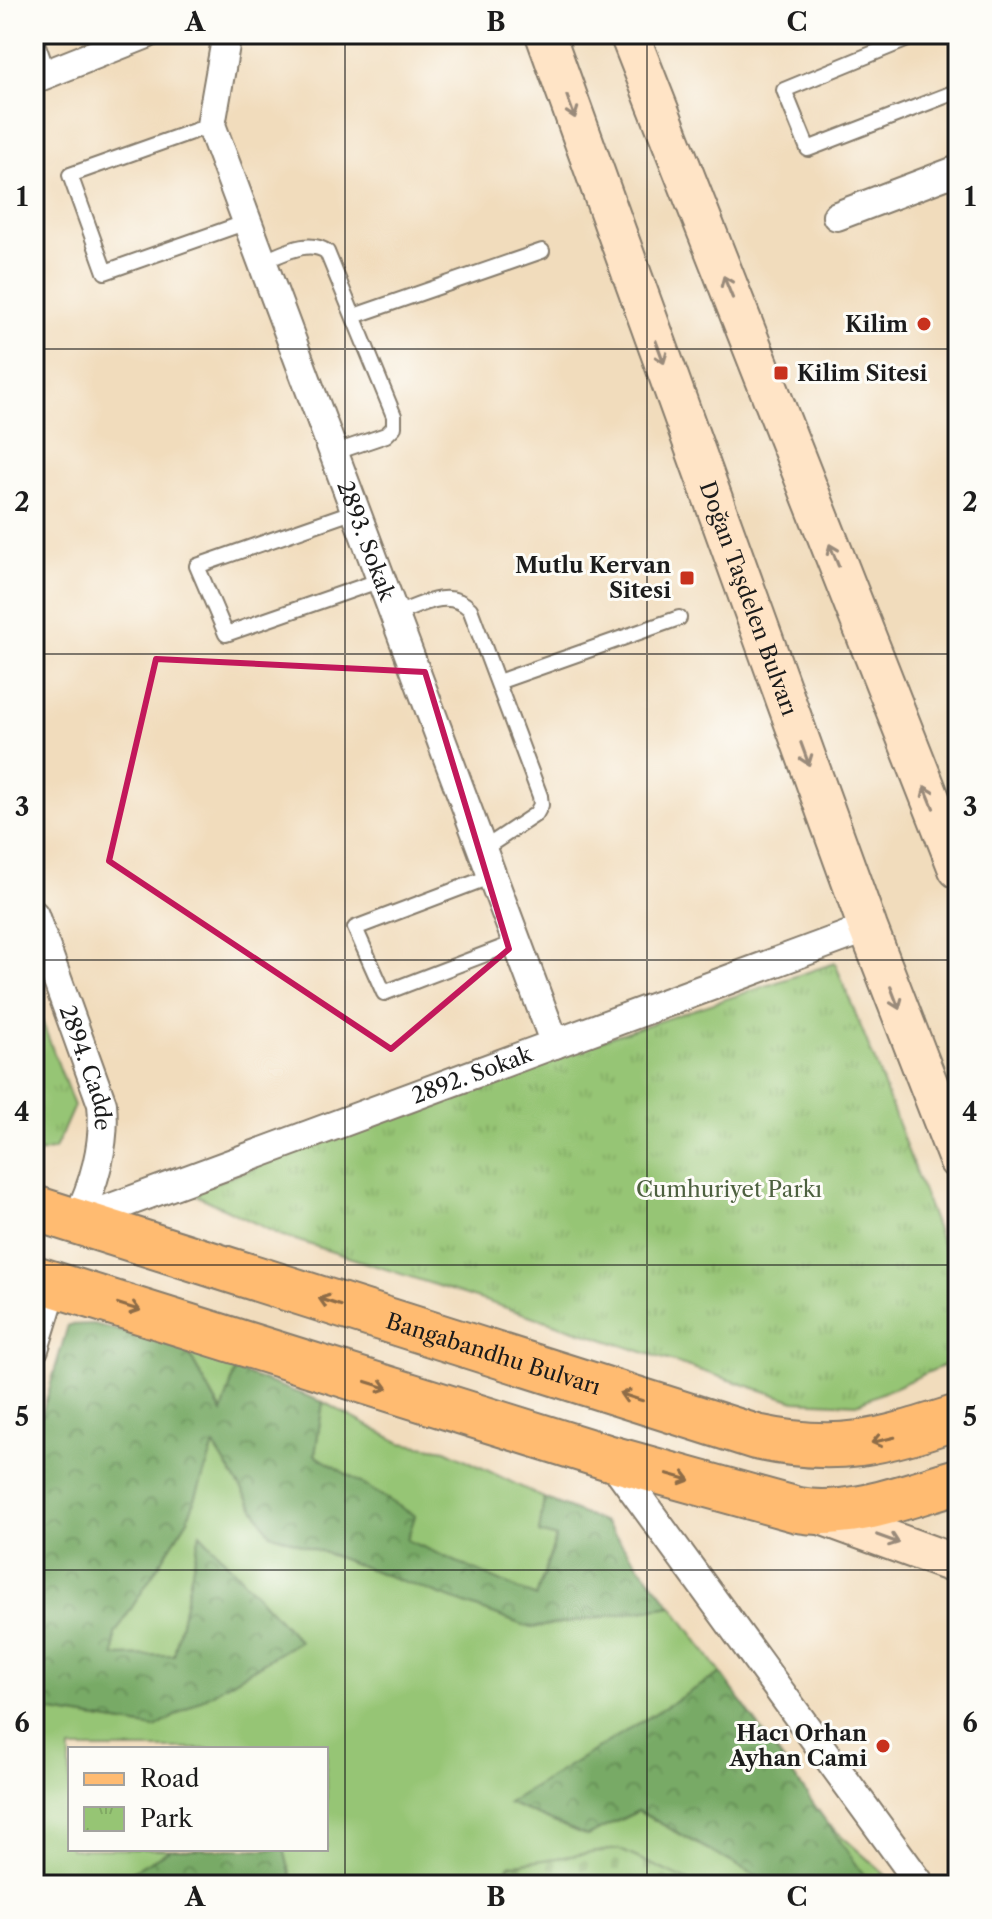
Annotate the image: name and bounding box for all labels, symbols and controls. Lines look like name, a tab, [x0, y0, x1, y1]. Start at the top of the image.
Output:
text: A	[184, 6, 206, 38]
text: B	[486, 6, 506, 38]
text: C	[787, 6, 807, 38]
one-way arrow	[565, 95, 579, 119]
text: 1	[16, 181, 28, 213]
text: 1	[964, 181, 976, 213]
one-way arrow	[720, 275, 735, 300]
place label: Kilim	[845, 311, 908, 338]
marker: Kilim	[915, 315, 933, 333]
one-way arrow	[653, 339, 668, 364]
place label: Kilim Sitesi	[797, 360, 928, 387]
marker: Kilim Sitesi	[772, 364, 790, 382]
street label: 2893. Sokak	[332, 477, 402, 605]
street label: Doğan Taşdelen Bulvarı	[694, 477, 804, 719]
text: 2	[14, 486, 30, 518]
text: 2	[962, 486, 978, 518]
one-way arrow	[826, 543, 840, 568]
place label: Mutlu Kervan Sitesi	[515, 552, 671, 604]
marker: Mutlu Kervan Sitesi	[678, 569, 696, 587]
one-way arrow	[799, 741, 814, 766]
one-way arrow	[921, 785, 936, 810]
text: 3	[15, 791, 29, 823]
text: 3	[963, 791, 977, 823]
one-way arrow	[889, 985, 903, 1010]
street label: 2894. Cadde	[54, 1001, 116, 1131]
street label: 2892. Sokak	[408, 1040, 537, 1109]
text: 4	[14, 1096, 30, 1128]
text: 4	[962, 1096, 978, 1128]
park label: Cumhuriyet Parkı	[636, 1176, 822, 1203]
one-way arrow	[317, 1293, 342, 1308]
one-way arrow	[116, 1301, 141, 1316]
street label: Bangabandhu Bulvarı	[383, 1307, 604, 1400]
one-way arrow	[364, 1379, 389, 1393]
one-way arrow	[619, 1389, 644, 1403]
text: 5	[15, 1401, 29, 1433]
text: 5	[963, 1401, 977, 1433]
one-way arrow	[871, 1433, 897, 1448]
one-way arrow	[666, 1470, 692, 1485]
one-way arrow	[875, 1533, 900, 1548]
text: 6	[14, 1707, 30, 1739]
text: 6	[962, 1707, 978, 1739]
place label: Hacı Orhan Ayhan Cami	[728, 1720, 867, 1772]
marker: Hacı Orhan Ayhan Cami	[874, 1737, 892, 1755]
legend	[68, 1747, 328, 1851]
text: Road	[140, 1764, 200, 1793]
text: Park	[140, 1804, 193, 1833]
text: A	[184, 1881, 206, 1913]
text: B	[486, 1881, 506, 1913]
text: C	[787, 1881, 807, 1913]

